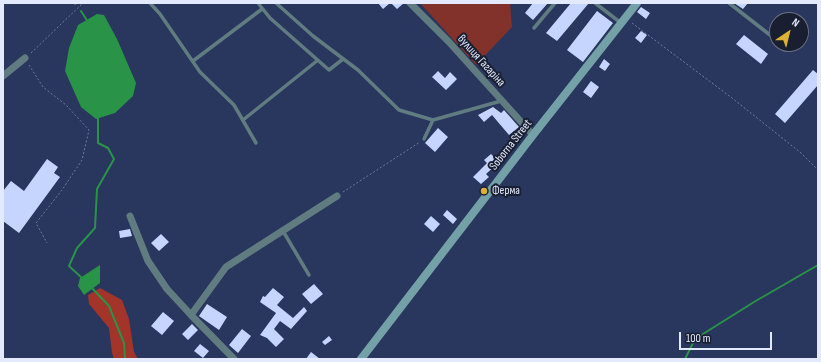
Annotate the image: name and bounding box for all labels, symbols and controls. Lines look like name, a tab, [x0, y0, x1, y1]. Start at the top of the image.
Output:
north arrow	[769, 12, 809, 52]
text: N	[789, 16, 802, 30]
street label: вулиця Гагаріна	[454, 32, 508, 90]
street label: Soborna Street	[487, 117, 535, 173]
place label: Ферма	[492, 184, 520, 198]
marker: Ферма	[479, 186, 489, 196]
scale bar	[681, 324, 774, 350]
text: 100 m	[686, 331, 711, 346]

